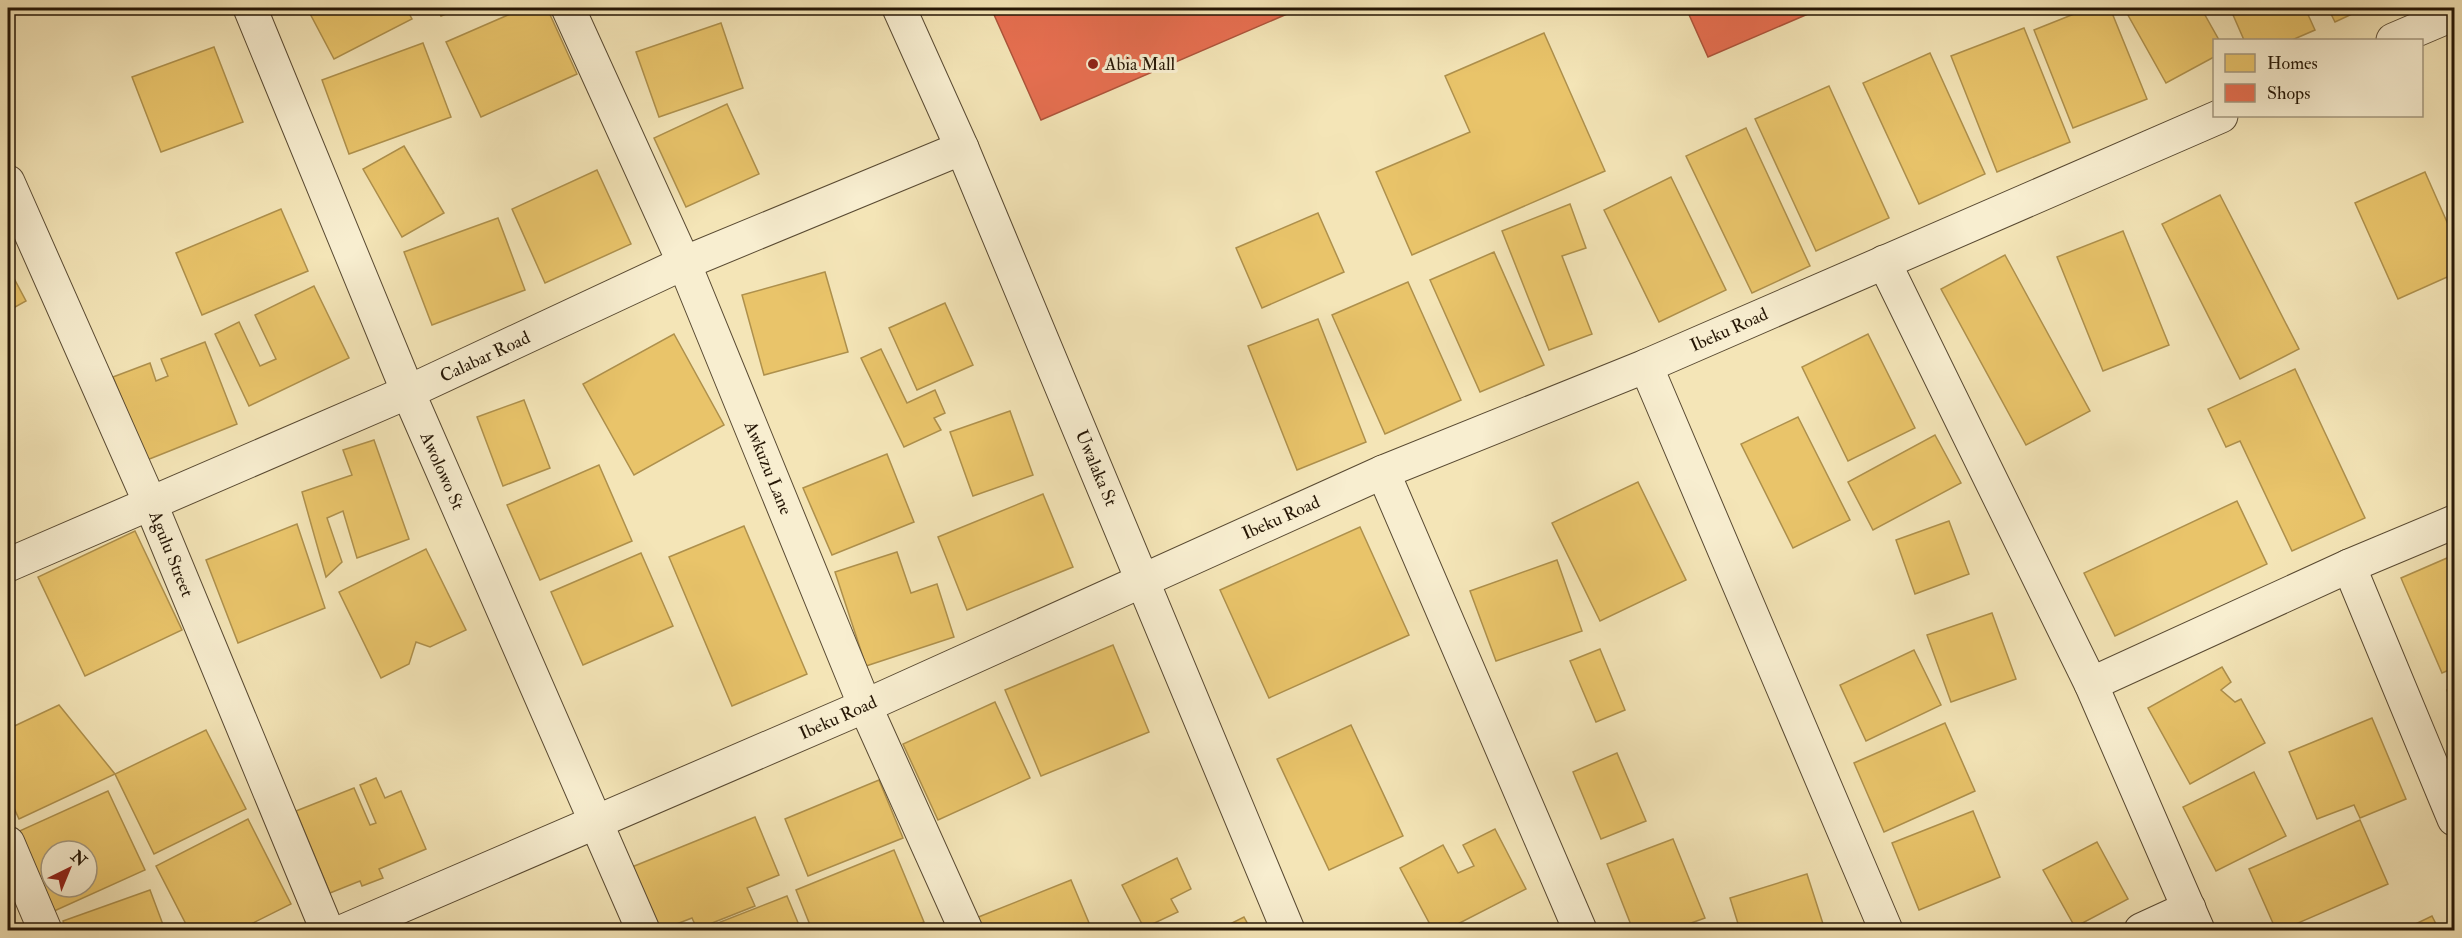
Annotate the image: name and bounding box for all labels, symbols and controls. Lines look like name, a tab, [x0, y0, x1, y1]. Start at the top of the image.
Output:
legend	[2213, 39, 2423, 117]
text: Homes	[2267, 52, 2318, 75]
place label: Abia Mall	[1104, 53, 1176, 76]
marker: Abia Mall	[1086, 57, 1100, 71]
text: Shops	[2267, 82, 2310, 105]
street label: Ibeku Road	[1686, 303, 1772, 357]
street label: Calabar Road	[436, 326, 534, 388]
street label: Awkuzu Lane	[738, 417, 797, 519]
street label: Uwalaka St	[1070, 426, 1122, 510]
street label: Awolowo St	[414, 427, 469, 514]
street label: Ibeku Road	[1238, 491, 1324, 545]
street label: Agulu Street	[143, 507, 199, 601]
street label: Ibeku Road	[795, 691, 881, 745]
north arrow	[39, 839, 99, 899]
text: N	[66, 846, 91, 871]

